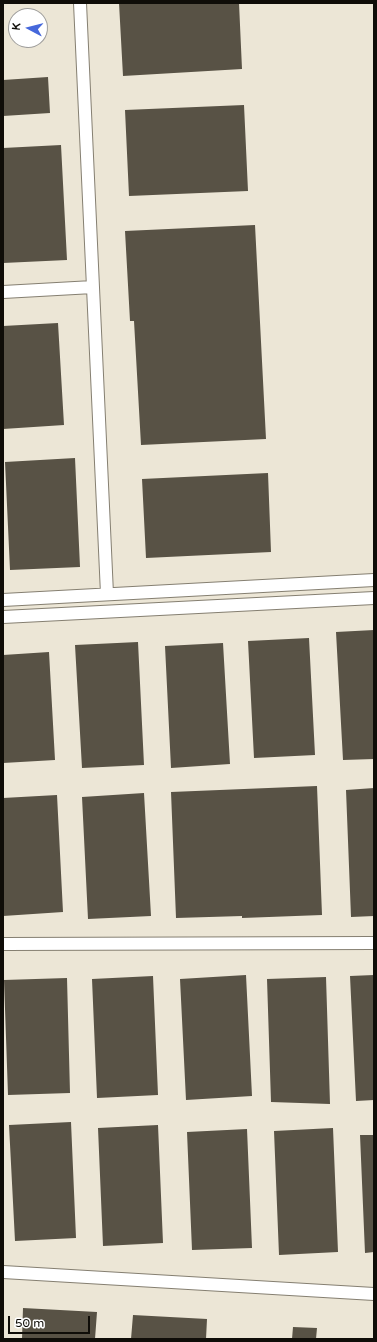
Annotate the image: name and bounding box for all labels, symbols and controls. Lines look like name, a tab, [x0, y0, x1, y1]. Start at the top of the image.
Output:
north arrow	[8, 8, 48, 48]
text: K	[10, 22, 23, 31]
scale bar	[10, 1308, 92, 1334]
text: 50 m	[15, 1316, 44, 1330]

